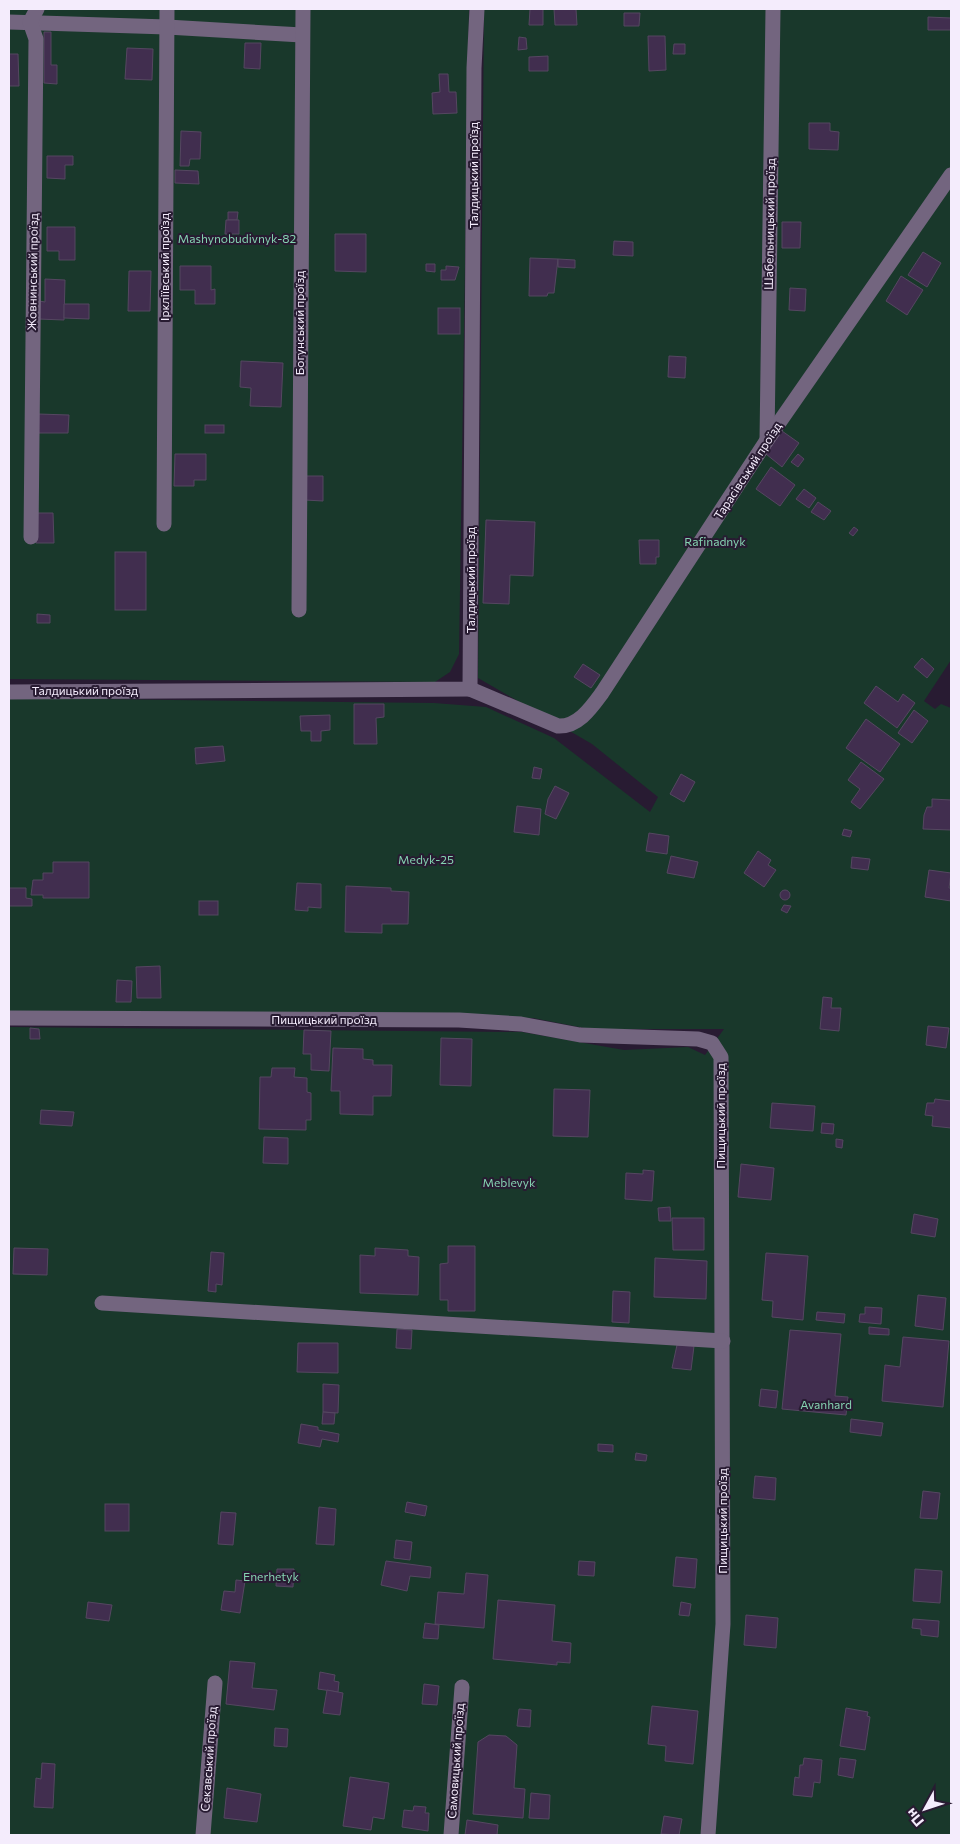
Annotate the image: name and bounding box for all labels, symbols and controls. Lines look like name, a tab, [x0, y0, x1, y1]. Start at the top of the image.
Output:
street label: Талдицький проїзд	[466, 122, 480, 228]
street label: Шабельницький проїзд	[761, 158, 777, 290]
street label: Жовнинський проїзд	[24, 213, 40, 331]
street label: Іркліївський проїзд	[157, 213, 171, 321]
park label: Mashynobudivnyk-82	[178, 231, 296, 245]
street label: Богунський проїзд	[292, 271, 306, 375]
street label: Тарасівський проїзд	[711, 419, 784, 522]
street label: Талдицький проїзд	[463, 527, 477, 633]
park label: Rafinadnyk	[684, 534, 746, 548]
street label: Талдицький проїзд	[32, 683, 138, 697]
park label: Medyk-25	[398, 852, 454, 866]
street label: Пищицький проїзд	[271, 1012, 377, 1026]
street label: Пищицький проїзд	[713, 1063, 727, 1169]
park label: Meblevyk	[483, 1175, 536, 1189]
park label: Avanhard	[800, 1397, 852, 1411]
street label: Пищицький проїзд	[715, 1468, 729, 1574]
park label: Enerhetyk	[243, 1569, 299, 1583]
street label: Самовицький проїзд	[444, 1703, 466, 1819]
street label: Секавський проїзд	[197, 1706, 219, 1812]
north arrow	[900, 1784, 950, 1834]
text: Пн	[902, 1805, 927, 1830]

